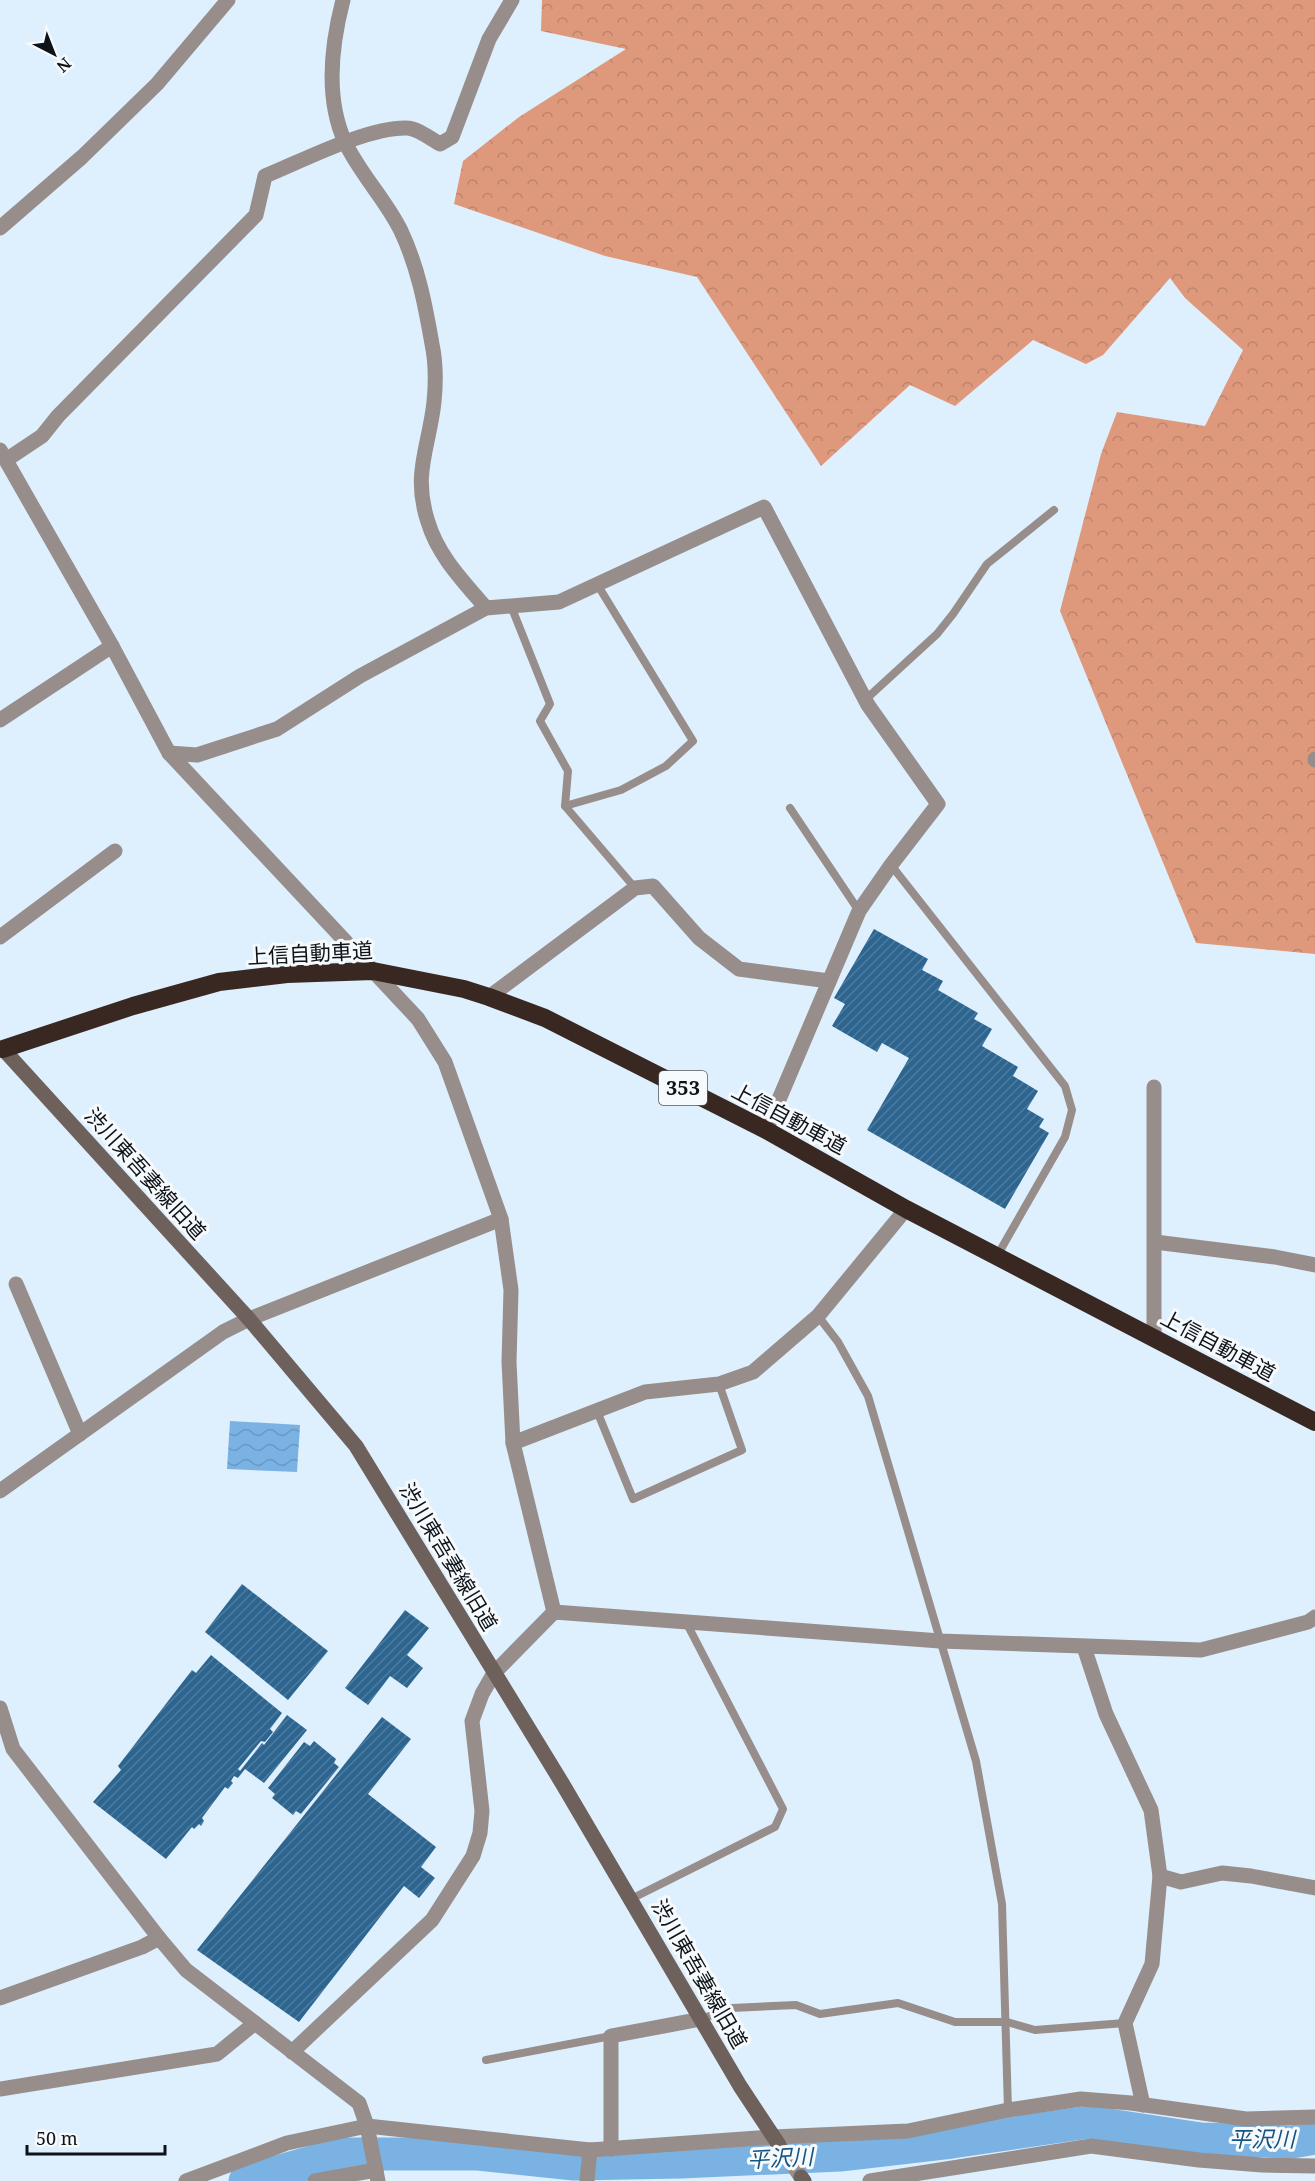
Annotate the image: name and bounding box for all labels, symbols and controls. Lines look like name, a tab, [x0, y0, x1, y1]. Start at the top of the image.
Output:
north arrow	[24, 24, 84, 84]
text: N	[52, 53, 76, 78]
street label: 上信自動車道	[246, 936, 374, 970]
road number: 353	[659, 1071, 707, 1105]
street label: 上信自動車道	[727, 1076, 852, 1160]
street label: 渋川東吾妻線旧道	[79, 1102, 212, 1245]
street label: 上信自動車道	[1156, 1303, 1281, 1387]
street label: 渋川東吾妻線旧道	[394, 1477, 504, 1636]
street label: 渋川東吾妻線旧道	[646, 1894, 754, 2053]
scale bar	[27, 2118, 165, 2156]
water label: 平沢川	[1229, 2123, 1297, 2153]
text: 50 m	[36, 2126, 78, 2150]
water label: 平沢川	[746, 2140, 816, 2174]

